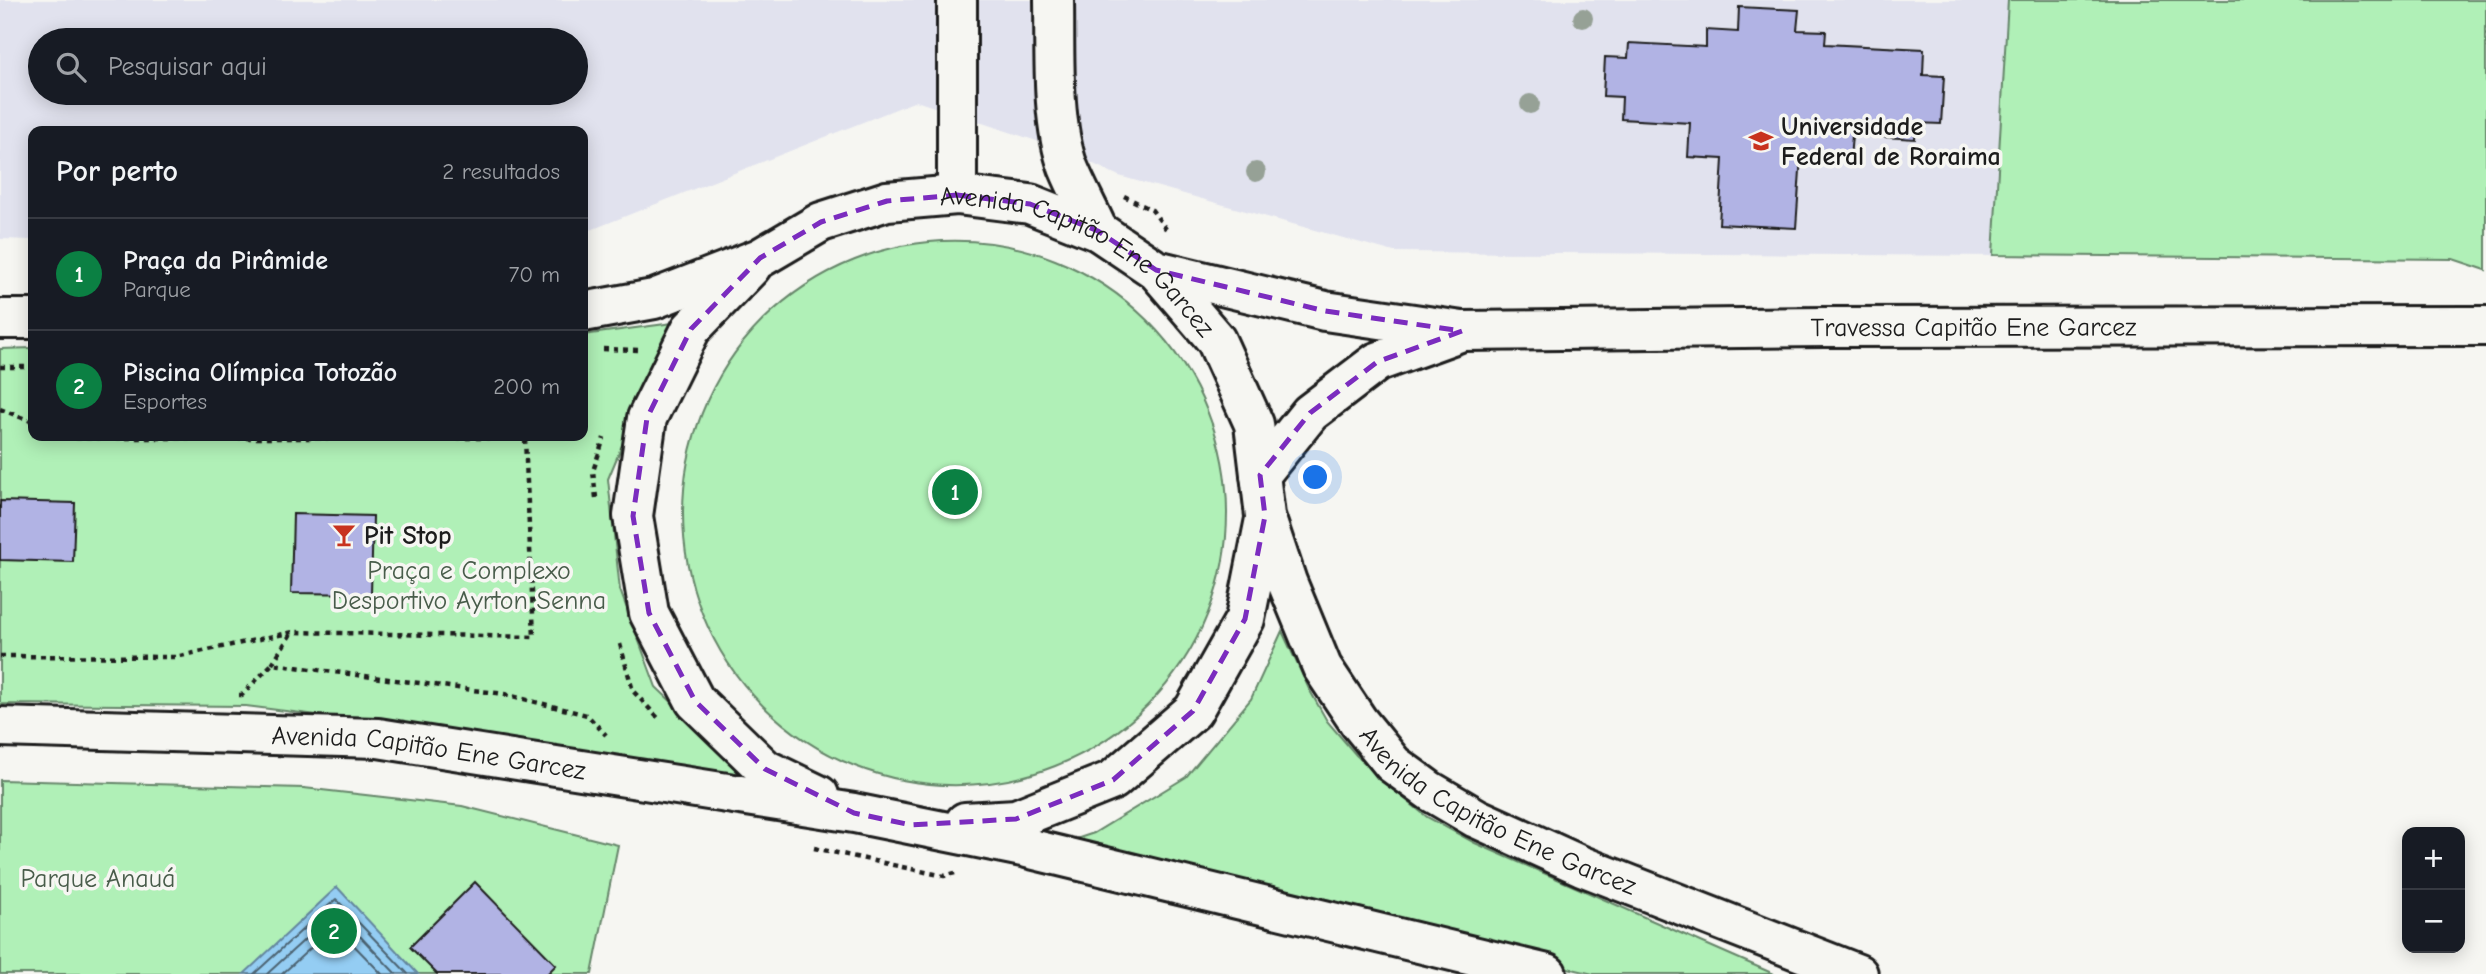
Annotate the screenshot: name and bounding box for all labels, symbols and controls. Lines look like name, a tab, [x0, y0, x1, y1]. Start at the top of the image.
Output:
search box	[28, 28, 588, 105]
icon: search	[52, 48, 90, 86]
text: Pesquisar aqui	[108, 52, 267, 82]
place label: Universidade Federal de Roraima	[1781, 112, 2001, 172]
school or university icon: Universidade Federal de Roraima	[1747, 127, 1775, 155]
text: Por perto	[56, 154, 178, 189]
text: 2 resultados	[442, 158, 560, 185]
street label: Avenida Capitão Ene Garcez	[938, 181, 1220, 343]
text: Praça da Pirâmide	[123, 246, 328, 276]
text: 1	[74, 261, 84, 288]
text: 70 m	[508, 261, 560, 288]
text: Parque	[123, 276, 191, 303]
street label: Travessa Capitão Ene Garcez	[1811, 313, 2137, 343]
text: Piscina Olímpica Totozão	[123, 358, 397, 388]
text: 2	[73, 373, 85, 400]
text: 200 m	[493, 373, 560, 400]
text: Esportes	[123, 388, 207, 415]
your location	[1298, 460, 1332, 494]
pin: 1	[932, 466, 978, 518]
bar icon: Pit Stop	[330, 521, 358, 549]
place label: Pit Stop	[364, 521, 452, 551]
park label: Praça e Complexo Desportivo Ayrton Senna	[332, 556, 606, 616]
street label: Avenida Capitão Ene Garcez	[271, 721, 588, 787]
street label: Avenida Capitão Ene Garcez	[1353, 721, 1640, 902]
map controls	[2402, 827, 2465, 953]
button: +	[2402, 827, 2465, 890]
park label: Parque Anauá	[21, 864, 175, 894]
button: −	[2402, 890, 2465, 953]
pin: 2	[311, 905, 357, 957]

